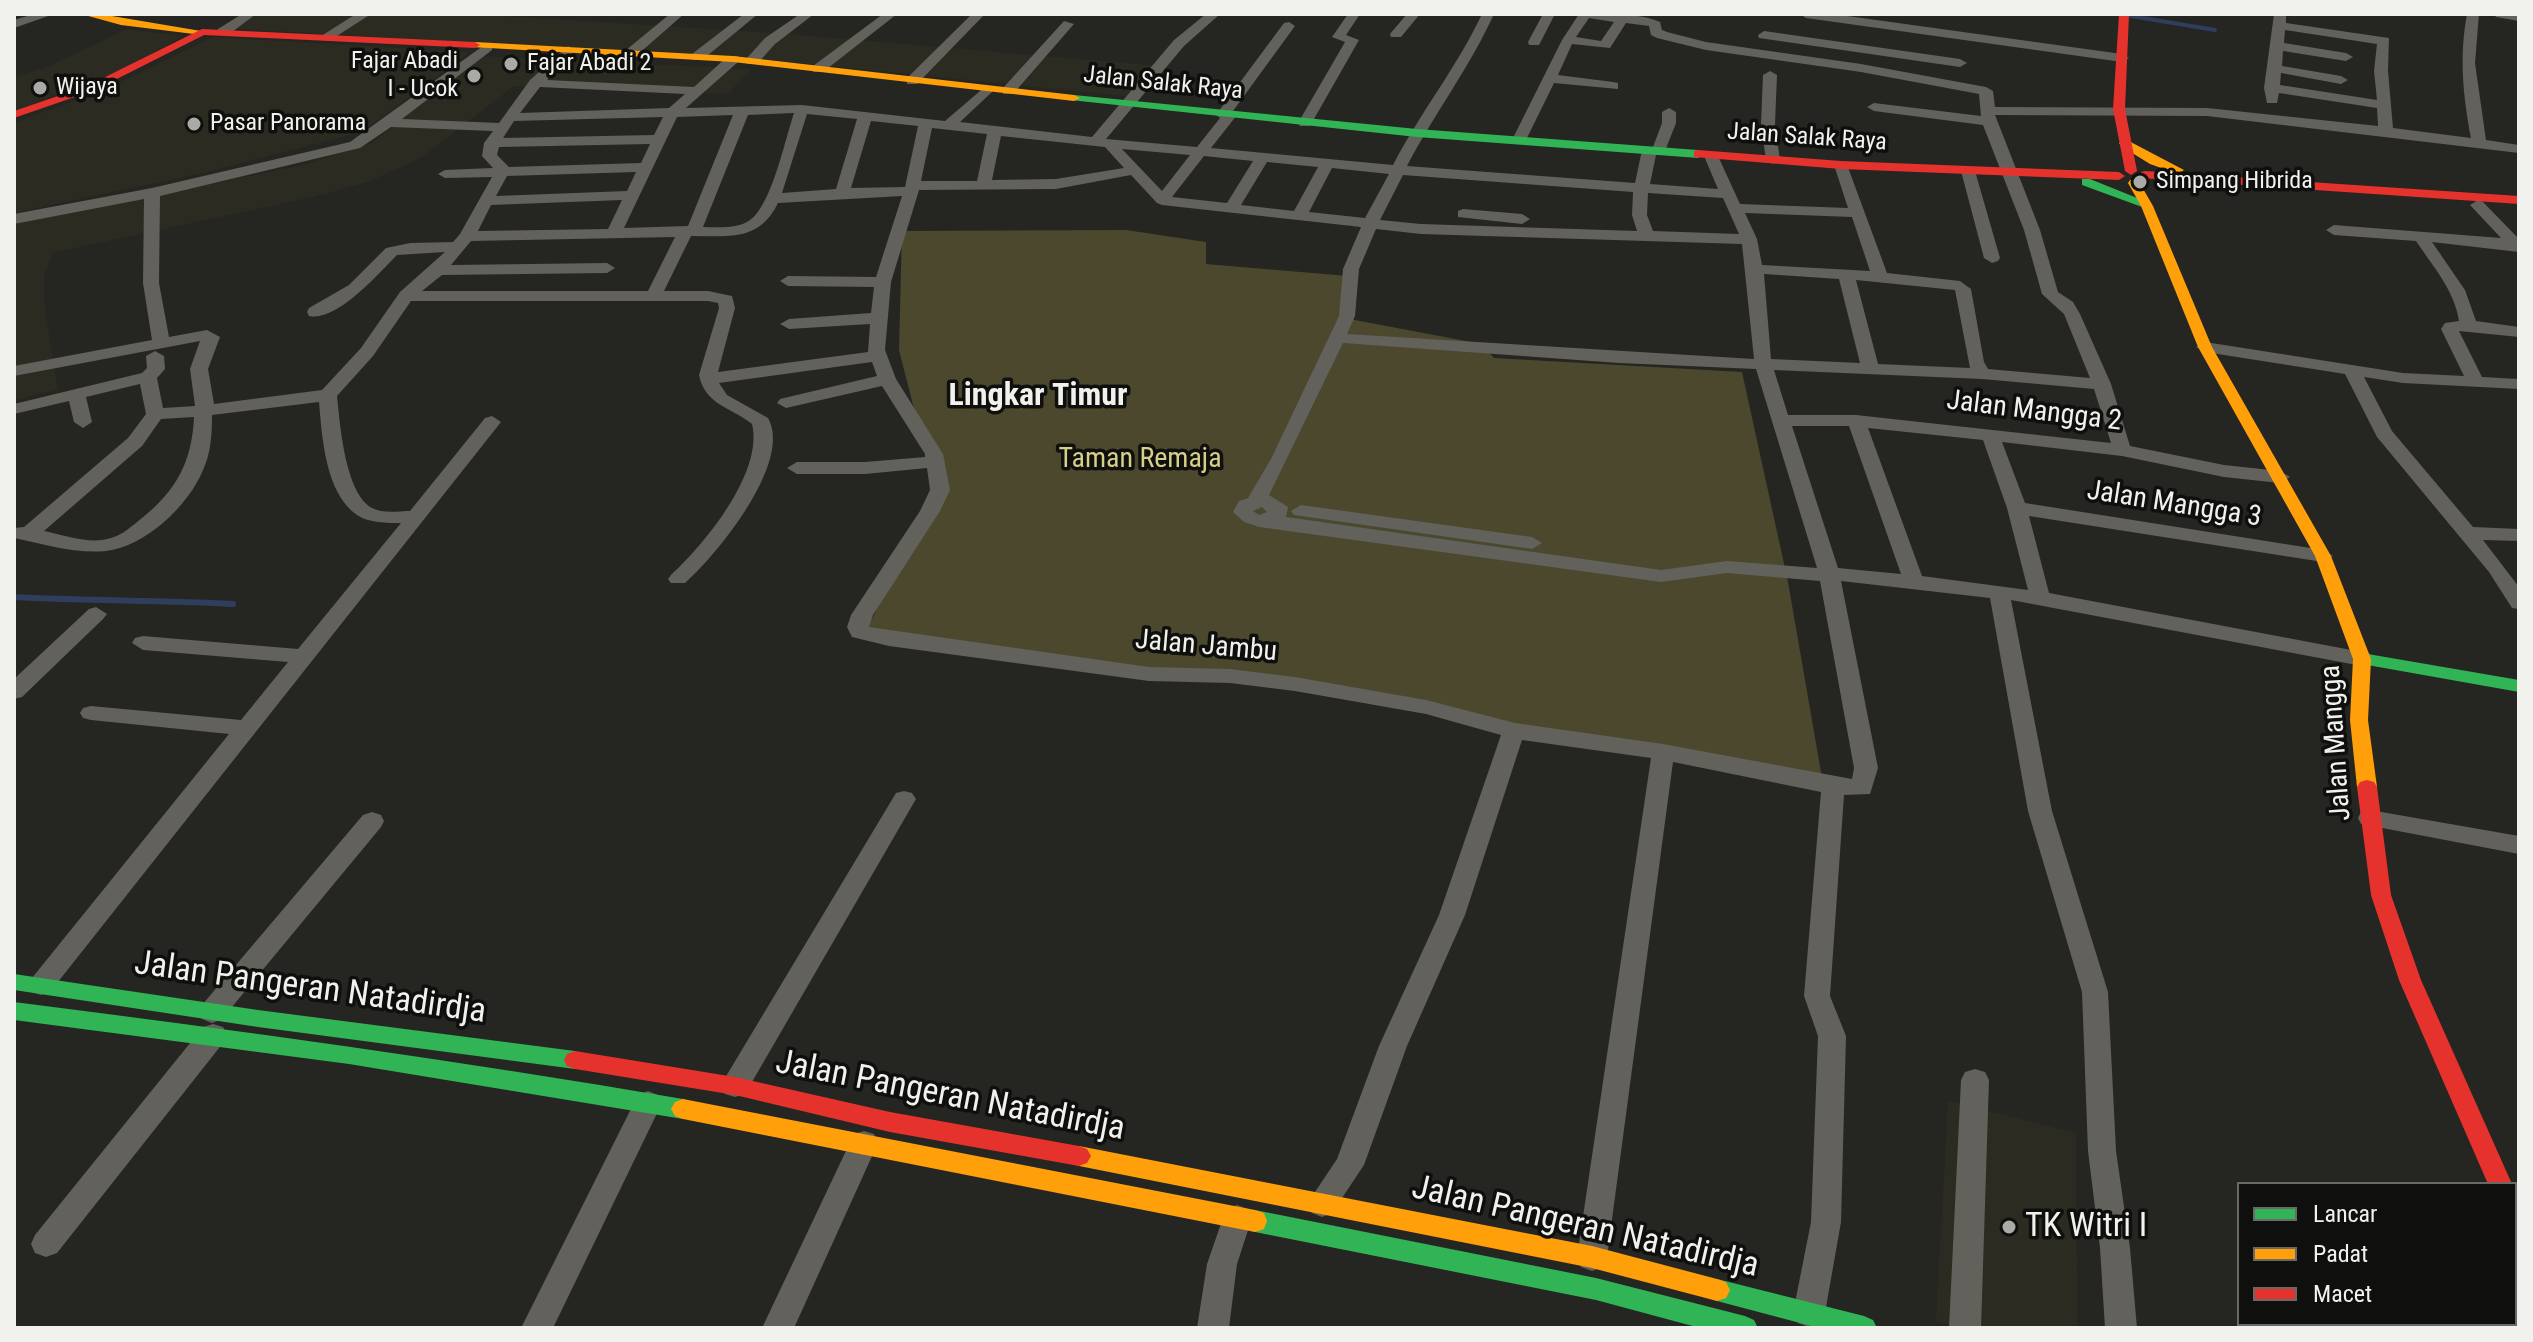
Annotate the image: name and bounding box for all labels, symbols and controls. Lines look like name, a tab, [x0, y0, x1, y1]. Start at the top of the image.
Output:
place label: Fajar Abadi I - Ucok	[351, 48, 458, 104]
place label: Fajar Abadi 2	[527, 50, 651, 78]
marker: Fajar Abadi 2	[502, 55, 520, 73]
street label: Jalan Salak Raya	[1082, 61, 1244, 107]
marker: Fajar Abadi I - Ucok	[465, 67, 483, 85]
place label: Wijaya	[56, 74, 118, 102]
marker: Wijaya	[31, 79, 49, 97]
place label: Pasar Panorama	[210, 110, 366, 138]
marker: Pasar Panorama	[185, 115, 203, 133]
street label: Jalan Salak Raya	[1726, 118, 1888, 158]
place label: Simpang Hibrida	[2156, 168, 2313, 196]
marker: Simpang Hibrida	[2131, 173, 2149, 191]
district label: Lingkar Timur	[948, 378, 1128, 416]
street label: Jalan Mangga 2	[1945, 385, 2123, 439]
park label: Taman Remaja	[1058, 443, 1222, 477]
street label: Jalan Mangga 3	[2084, 475, 2264, 535]
street label: Jalan Jambu	[1134, 624, 1278, 670]
street label: Jalan Mangga	[2315, 664, 2359, 822]
street label: Jalan Pangeran Natadirdja	[132, 944, 488, 1034]
street label: Jalan Pangeran Natadirdja	[772, 1043, 1128, 1151]
street label: Jalan Pangeran Natadirdja	[1408, 1168, 1762, 1288]
legend	[2237, 1182, 2517, 1326]
text: Lancar	[2313, 1200, 2377, 1228]
place label: TK Witri I	[2025, 1207, 2147, 1247]
marker: TK Witri I	[2000, 1218, 2018, 1236]
text: Padat	[2313, 1240, 2368, 1268]
text: Macet	[2313, 1280, 2372, 1308]

